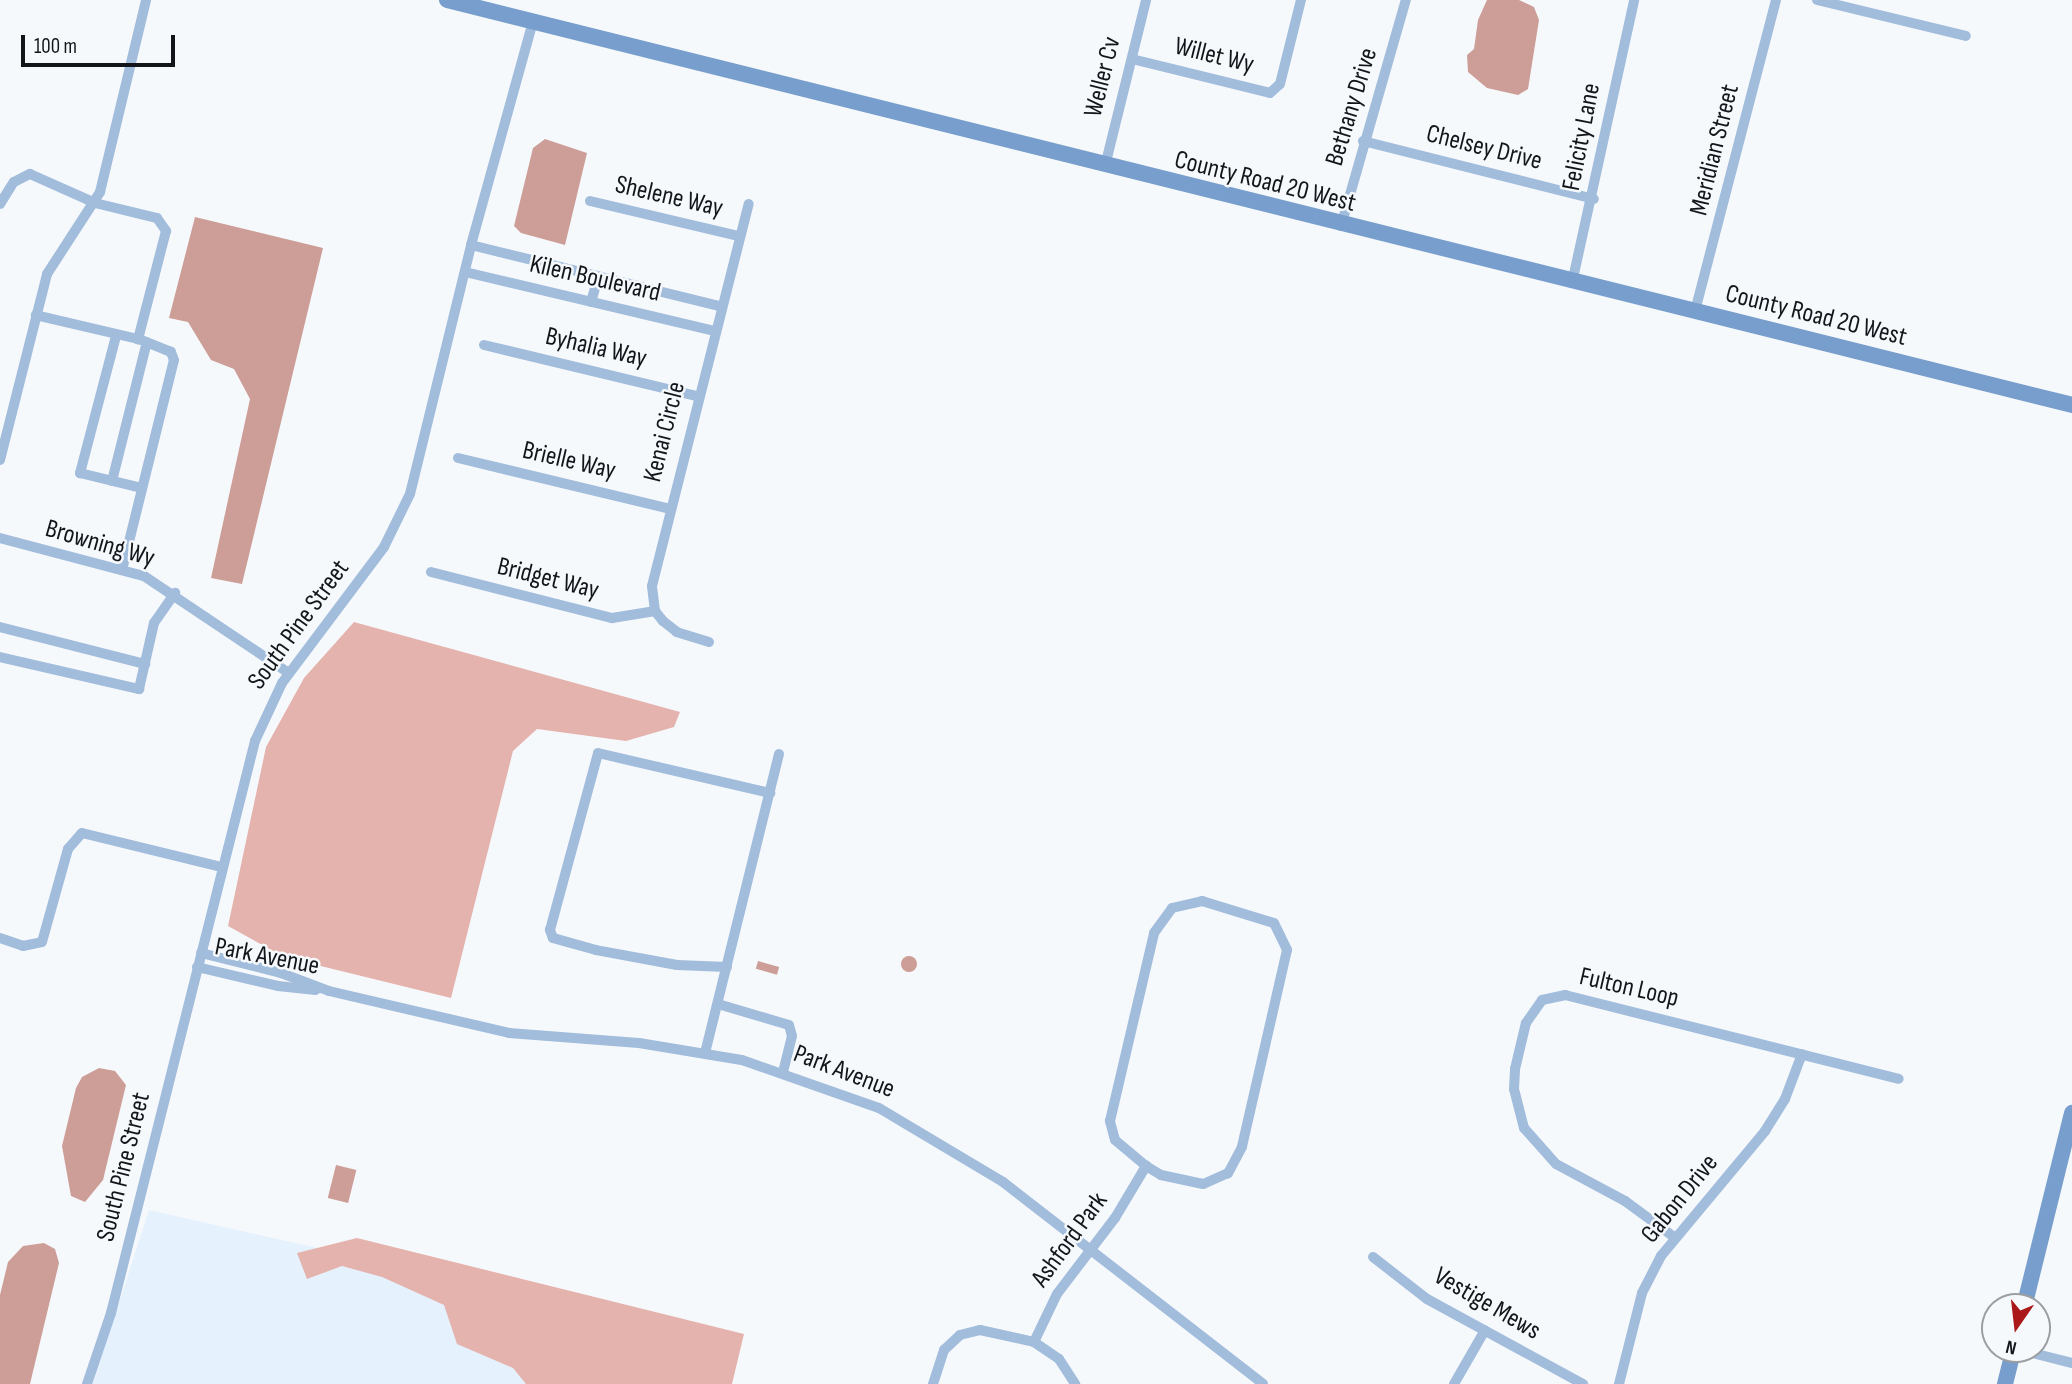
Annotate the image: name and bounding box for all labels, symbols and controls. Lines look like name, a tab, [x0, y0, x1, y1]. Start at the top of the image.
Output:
scale bar	[24, 21, 178, 65]
street label: Willet Wy	[1171, 31, 1257, 81]
text: 100 m	[34, 34, 77, 59]
street label: Weller Cv	[1078, 34, 1128, 120]
street label: Bethany Drive	[1319, 44, 1385, 170]
street label: Felicity Lane	[1556, 81, 1608, 193]
street label: Meridian Street	[1684, 81, 1746, 219]
street label: Chelsey Drive	[1423, 119, 1545, 177]
street label: County Road 20 West	[1171, 144, 1359, 220]
street label: Shelene Way	[612, 169, 726, 225]
street label: Kilen Boulevard	[527, 249, 663, 309]
street label: County Road 20 West	[1722, 278, 1910, 354]
street label: Byhalia Way	[542, 321, 650, 375]
street label: Kenai Circle	[638, 379, 692, 485]
street label: Brielle Way	[519, 435, 619, 487]
street label: Browning Wy	[42, 514, 158, 574]
street label: Bridget Way	[494, 551, 602, 607]
street label: South Pine Street	[242, 554, 356, 696]
street label: Park Avenue	[212, 932, 322, 982]
street label: Fulton Loop	[1576, 961, 1682, 1015]
street label: Park Avenue	[789, 1038, 899, 1106]
street label: South Pine Street	[90, 1089, 158, 1245]
street label: Gabon Drive	[1635, 1148, 1725, 1250]
street label: Ashford Park	[1025, 1187, 1115, 1293]
street label: Vestige Mews	[1428, 1261, 1546, 1347]
north arrow	[1981, 1293, 2051, 1363]
text: N	[2004, 1335, 2019, 1359]

